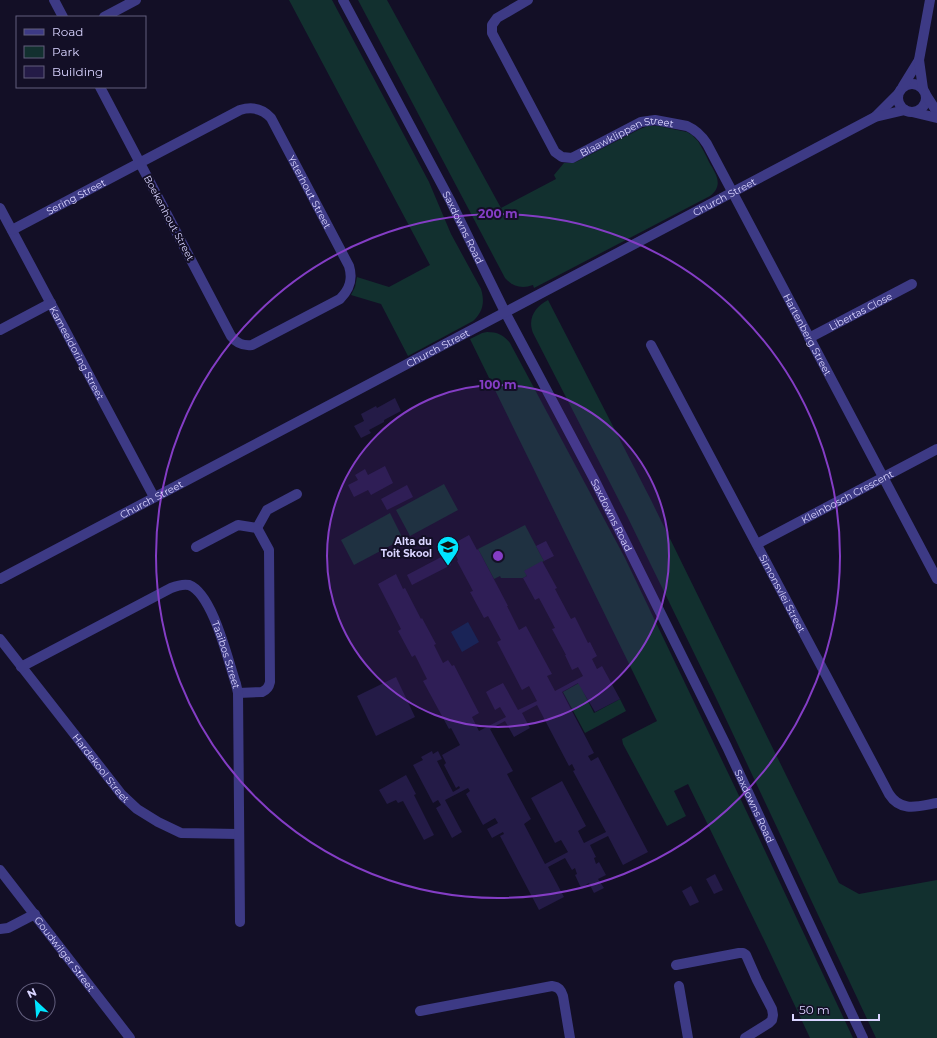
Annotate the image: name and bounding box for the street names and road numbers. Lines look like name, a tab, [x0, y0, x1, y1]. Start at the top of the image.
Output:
street label: Blaawklippen Street	[577, 113, 675, 159]
street label: Ysterhout Street	[285, 153, 335, 231]
street label: Boekenhout Street	[141, 173, 197, 263]
street label: Sering Street	[44, 175, 108, 217]
street label: Church Street	[690, 175, 758, 219]
street label: Saxdowns Road	[440, 189, 487, 266]
street label: Libertas Close	[826, 289, 894, 333]
street label: Hartenberg Street	[781, 291, 835, 378]
street label: Kameeldoring Street	[47, 304, 107, 402]
street label: Church Street	[404, 326, 472, 370]
street label: Kleinbosch Crescent	[799, 467, 896, 526]
street label: Church Street	[117, 477, 185, 521]
street label: Saxdowns Road	[588, 477, 635, 553]
street label: Simonsvlei Street	[756, 552, 809, 635]
street label: Taaibos Street	[209, 619, 243, 690]
street label: Hardekool Street	[70, 731, 133, 805]
street label: Saxdowns Road	[732, 767, 777, 845]
street label: Goudwilger Street	[32, 914, 98, 994]

